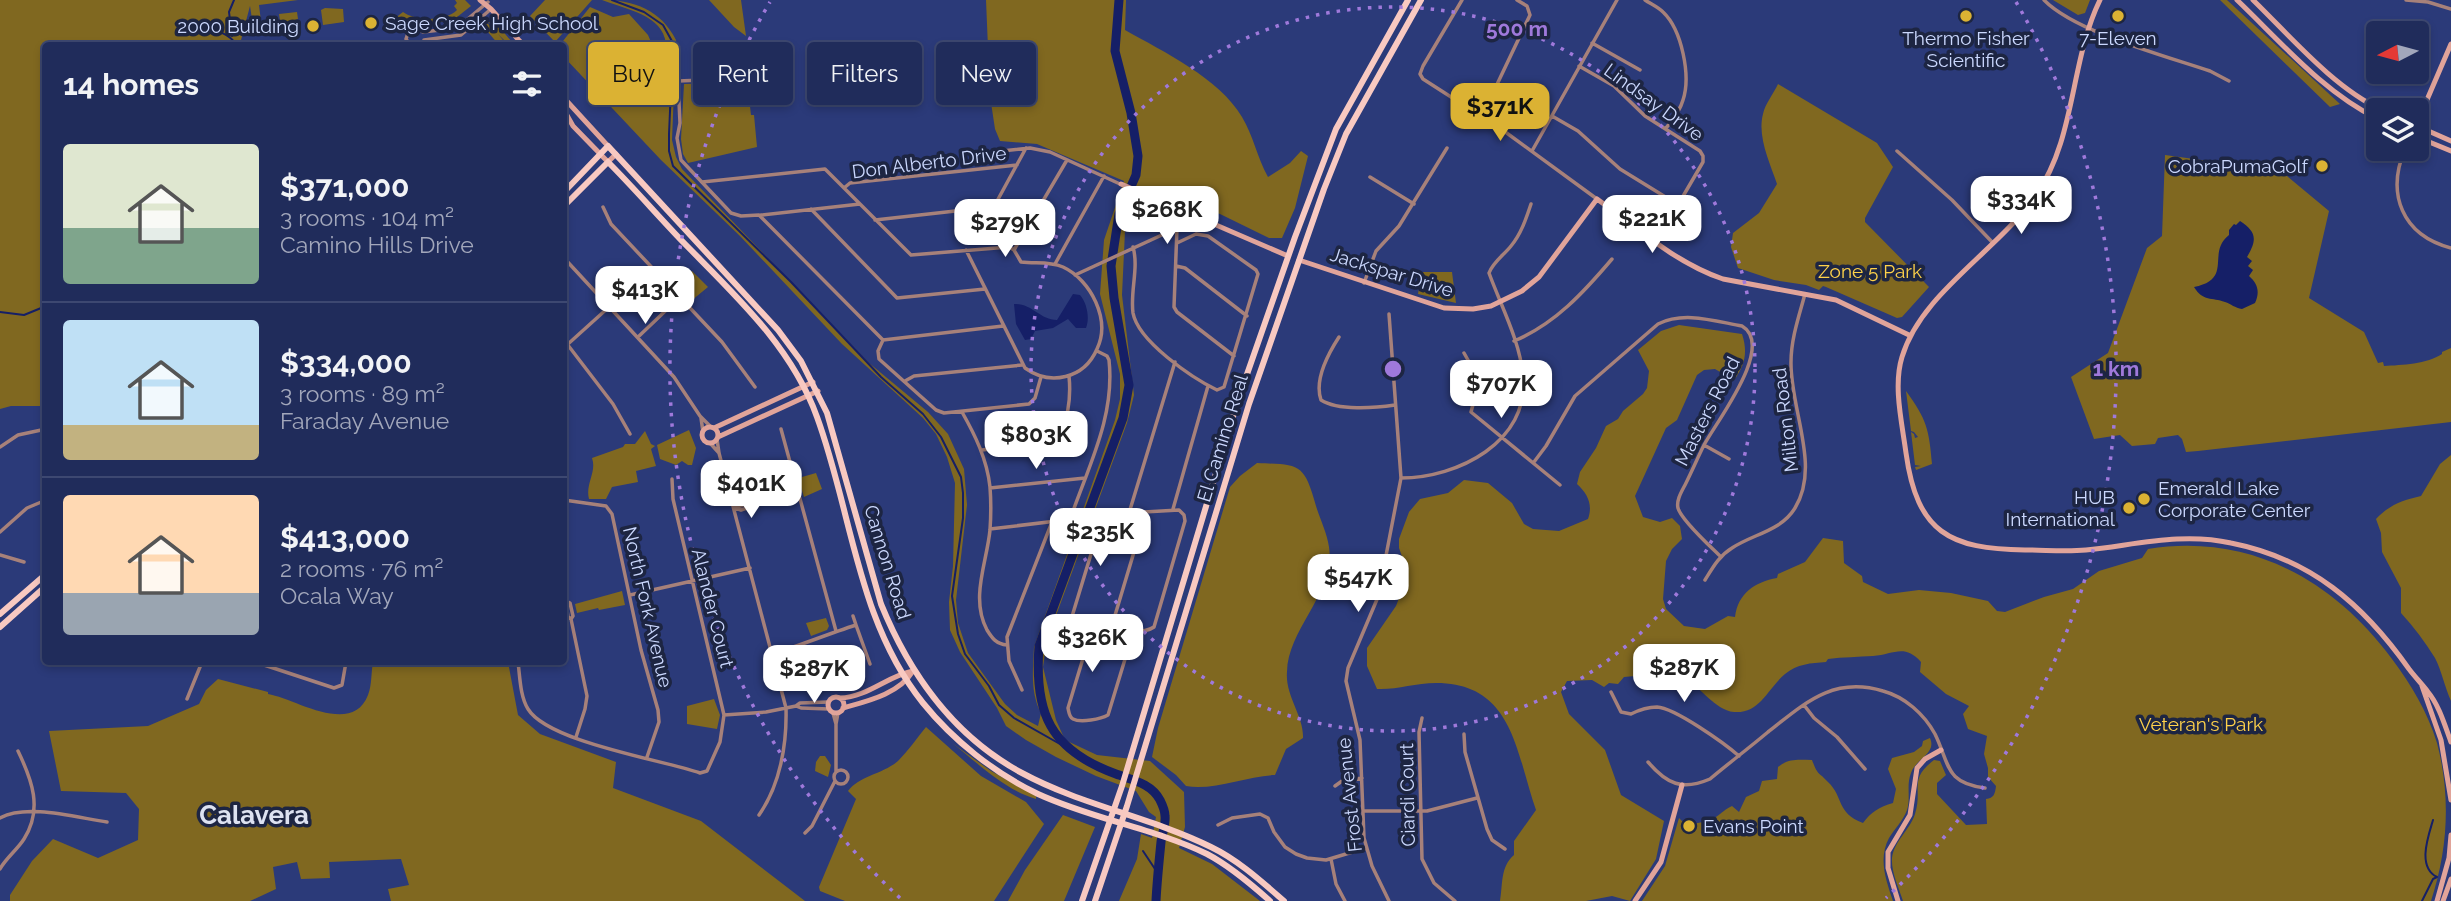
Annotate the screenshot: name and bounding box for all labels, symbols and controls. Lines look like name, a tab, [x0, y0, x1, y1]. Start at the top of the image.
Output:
marker: Thermo Fisher Scientific	[1958, 8, 1974, 24]
marker: 7-Eleven	[2110, 8, 2126, 24]
place label: Sage Creek High School	[385, 12, 599, 34]
place label: 2000 Building	[177, 15, 299, 37]
marker: Sage Creek High School	[363, 15, 379, 31]
text: 500 m	[1486, 16, 1548, 41]
marker: 2000 Building	[305, 18, 321, 34]
north arrow	[2366, 21, 2429, 84]
map controls	[2366, 21, 2429, 161]
place label: Thermo Fisher Scientific	[1902, 27, 2030, 71]
place label: 7-Eleven	[2079, 27, 2157, 49]
chip: Buy	[588, 42, 679, 105]
chip: Rent	[693, 42, 793, 105]
chip: Filters	[807, 42, 922, 105]
chip: New	[936, 42, 1036, 105]
street label: Lindsay Drive	[1600, 59, 1708, 145]
icon: filters	[508, 65, 546, 103]
text: 14 homes	[63, 67, 199, 102]
pin: $371K	[1451, 83, 1549, 143]
text: $371K	[1467, 92, 1533, 119]
button: layers	[2366, 98, 2429, 161]
street label: Don Alberto Drive	[851, 142, 1007, 182]
place label: CobraPumaGolf	[2168, 155, 2309, 177]
marker: CobraPumaGolf	[2314, 158, 2330, 174]
text: $371,000	[280, 169, 409, 204]
icon: home	[119, 172, 203, 256]
pin: $334K	[1972, 176, 2070, 236]
text: $334K	[1987, 185, 2055, 212]
pin: $268K	[1118, 187, 1216, 246]
text: $268K	[1132, 195, 1202, 222]
pin: $221K	[1603, 196, 1701, 255]
pin: $279K	[956, 200, 1054, 259]
text: 3 rooms · 104 m²	[280, 204, 454, 231]
text: $221K	[1618, 204, 1686, 231]
text: $279K	[970, 208, 1040, 235]
text: Camino Hills Drive	[280, 231, 474, 258]
street label: Jackspar Drive	[1328, 243, 1456, 301]
park label: Zone 5 Park	[1818, 260, 1922, 282]
pin: $413K	[596, 266, 694, 326]
text: $413K	[611, 275, 679, 302]
text: $334,000	[280, 345, 412, 380]
icon: home	[119, 348, 203, 432]
street label: Masters Road	[1670, 353, 1744, 469]
text: 1 km	[2093, 356, 2139, 381]
centre of rings	[1381, 357, 1405, 381]
pin: $707K	[1452, 360, 1550, 420]
street label: Milton Road	[1768, 367, 1802, 473]
text: $707K	[1466, 369, 1536, 396]
street label: El Camino Real	[1192, 371, 1252, 504]
text: 3 rooms · 89 m²	[280, 380, 445, 407]
text: Faraday Avenue	[280, 407, 449, 434]
pin: $803K	[987, 412, 1085, 471]
text: $803K	[1001, 420, 1071, 447]
pin: $401K	[702, 461, 800, 520]
text: $401K	[717, 469, 785, 496]
place label: Emerald Lake Corporate Center	[2158, 477, 2311, 521]
place label: HUB International	[2006, 486, 2116, 530]
marker: Emerald Lake Corporate Center	[2136, 491, 2152, 507]
marker: HUB International	[2121, 500, 2137, 516]
street label: Cannon Road	[860, 502, 916, 622]
pin: $235K	[1051, 508, 1149, 568]
text: $235K	[1066, 517, 1134, 544]
text: $413,000	[280, 520, 410, 555]
icon: home	[119, 523, 203, 607]
street label: North Fork Avenue	[619, 524, 677, 690]
street label: Alander Court	[688, 546, 739, 671]
pin: $547K	[1309, 554, 1407, 614]
text: 2 rooms · 76 m²	[280, 555, 443, 582]
text: $547K	[1324, 563, 1392, 590]
text: Ocala Way	[280, 582, 394, 609]
pin: $326K	[1043, 614, 1141, 674]
text: $326K	[1057, 623, 1127, 650]
pin: $287K	[1635, 644, 1733, 704]
pin: $287K	[765, 646, 863, 705]
text: $287K	[1649, 653, 1719, 680]
text: $287K	[779, 654, 849, 681]
park label: Veteran's Park	[2139, 713, 2263, 735]
street label: Frost Avenue	[1332, 737, 1366, 853]
street label: Ciardi Court	[1395, 742, 1419, 847]
district label: Calavera	[199, 800, 309, 830]
place label: Evans Point	[1703, 815, 1805, 837]
marker: Evans Point	[1681, 818, 1697, 834]

